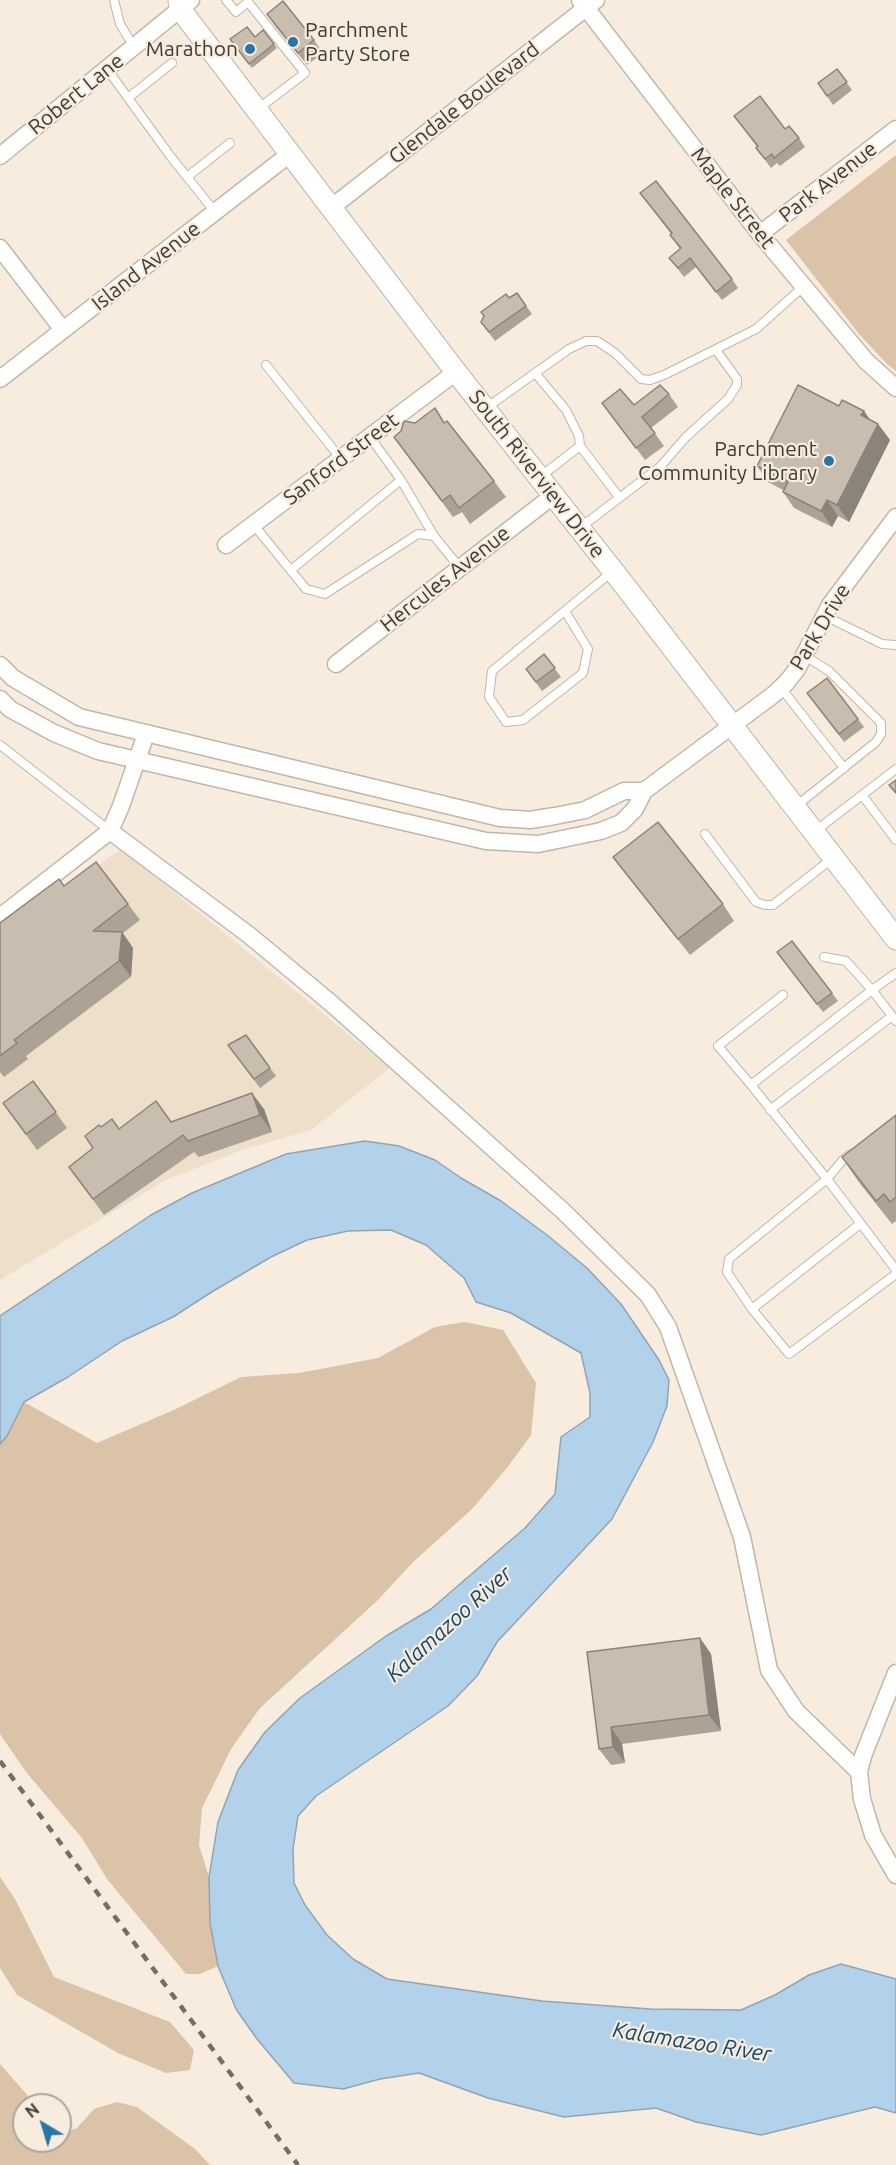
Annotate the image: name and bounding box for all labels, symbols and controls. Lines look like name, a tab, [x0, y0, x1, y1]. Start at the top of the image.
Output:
place label: Parchment Party Store	[305, 17, 410, 67]
marker: Parchment Party Store	[286, 35, 300, 49]
place label: Marathon	[146, 36, 238, 62]
street label: Glendale Boulevard	[384, 36, 544, 170]
marker: Marathon	[243, 42, 257, 56]
street label: Robert Lane	[23, 48, 129, 140]
street label: Park Avenue	[774, 136, 882, 228]
street label: Maple Street	[686, 142, 780, 254]
street label: Island Avenue	[87, 216, 205, 316]
street label: South Riverview Drive	[464, 385, 610, 563]
street label: Sanford Street	[278, 407, 404, 511]
place label: Parchment Community Library	[638, 436, 817, 486]
marker: Parchment Community Library	[822, 454, 836, 468]
street label: Hercules Avenue	[375, 521, 515, 637]
street label: Park Drive	[784, 579, 856, 675]
water label: Kalamazoo River	[381, 1561, 517, 1687]
water label: Kalamazoo River	[611, 2016, 773, 2068]
north arrow	[12, 2093, 72, 2153]
text: N	[22, 2100, 42, 2121]

